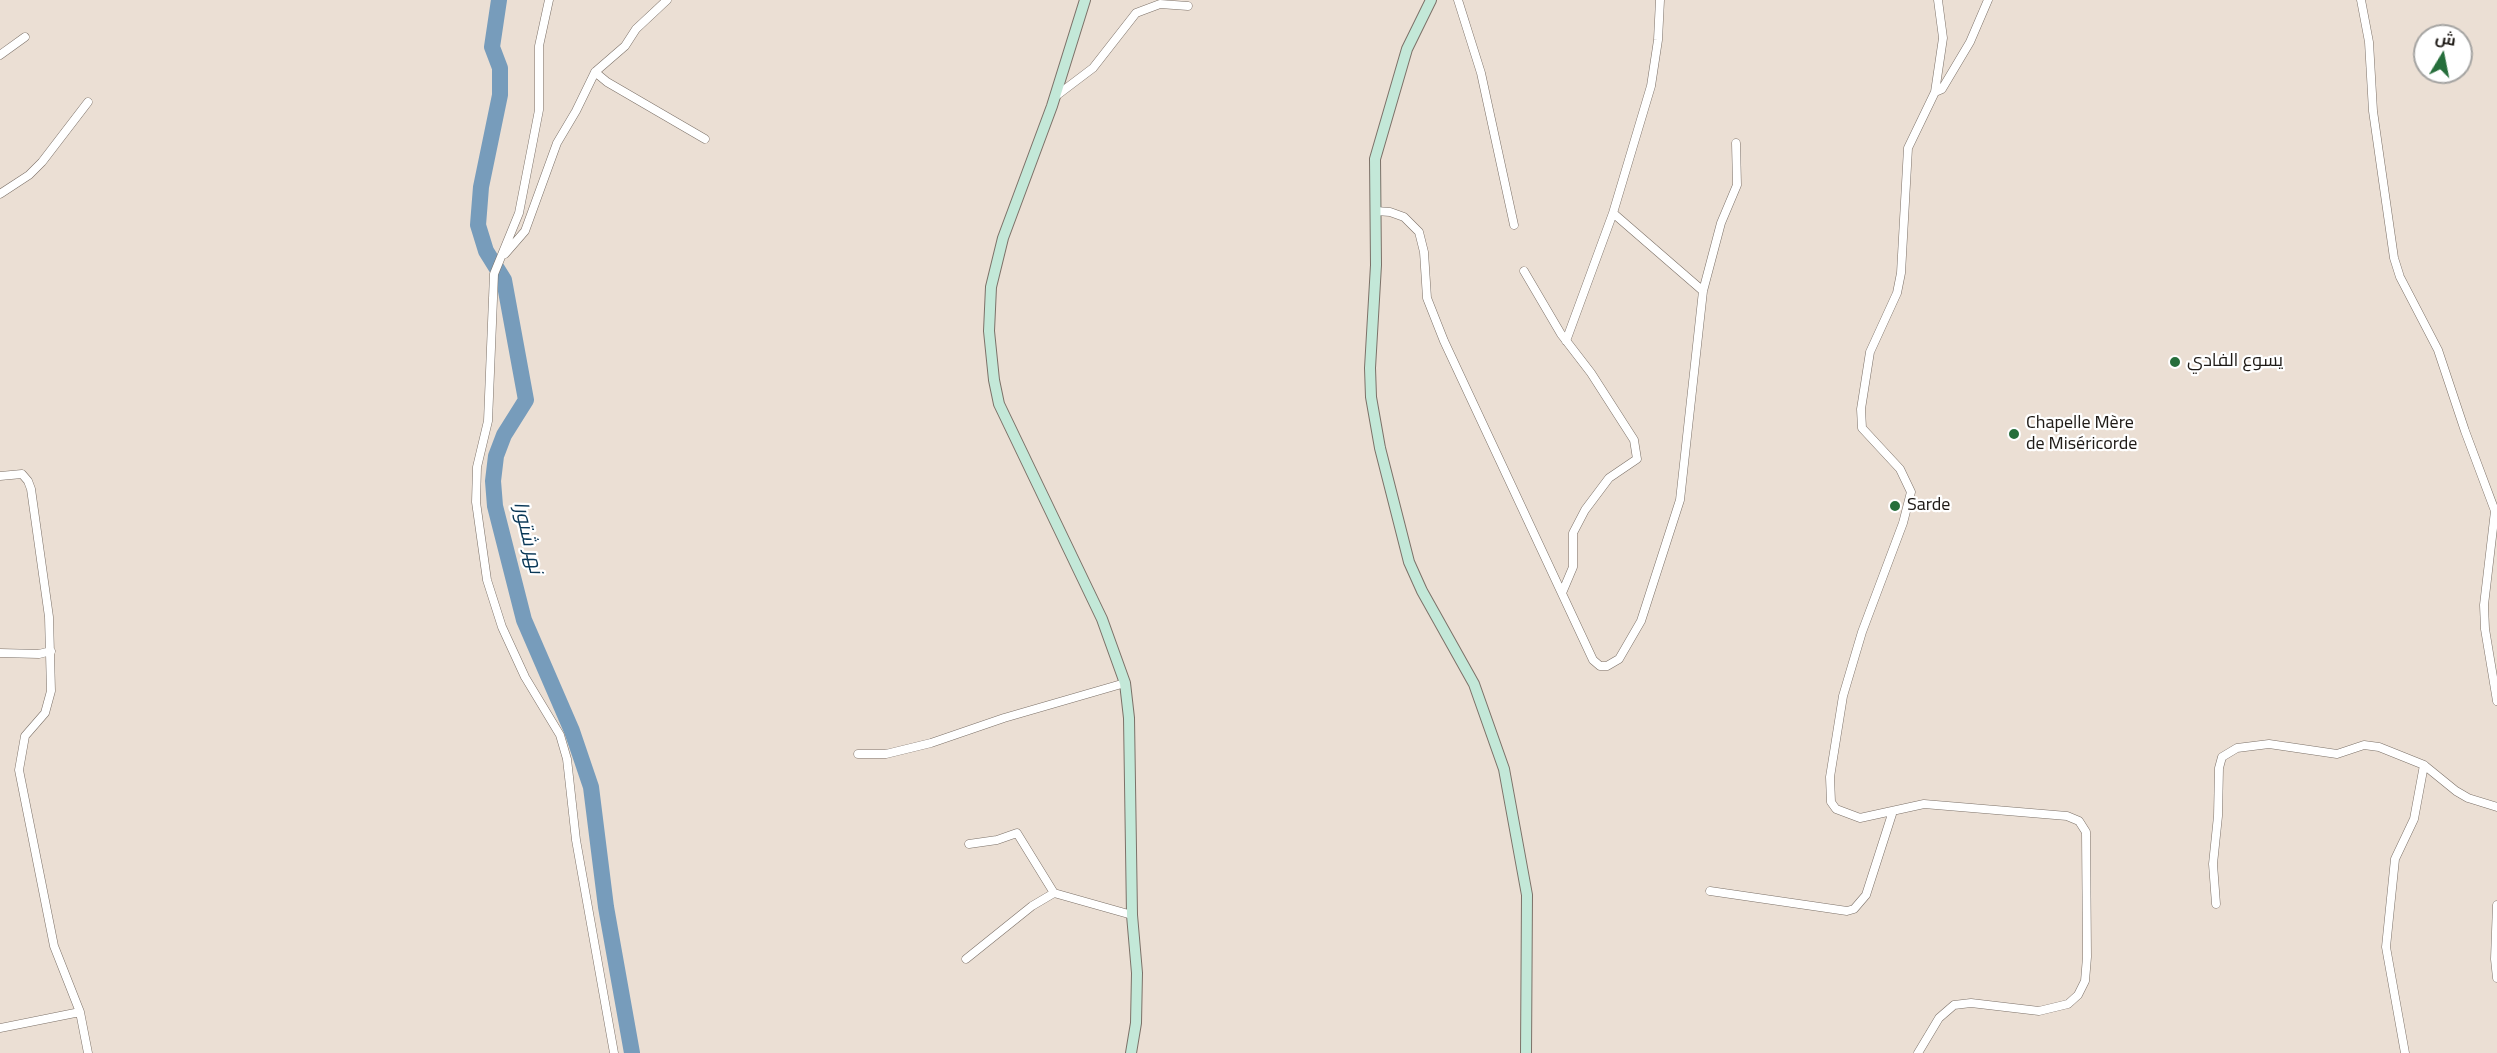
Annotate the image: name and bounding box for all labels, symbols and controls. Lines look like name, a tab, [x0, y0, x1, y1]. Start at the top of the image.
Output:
text: ش	[2433, 22, 2458, 55]
north arrow	[2413, 24, 2473, 84]
place label: يسوع الفادي	[2187, 351, 2283, 373]
marker: يسوع الفادي	[2168, 355, 2182, 369]
place label: Chapelle Mère de Miséricorde	[2026, 413, 2137, 456]
marker: Chapelle Mère de Miséricorde	[2007, 427, 2021, 441]
place label: Sarde	[1907, 495, 1950, 517]
water label: نهر شتورا	[506, 499, 546, 577]
marker: Sarde	[1888, 499, 1902, 513]

